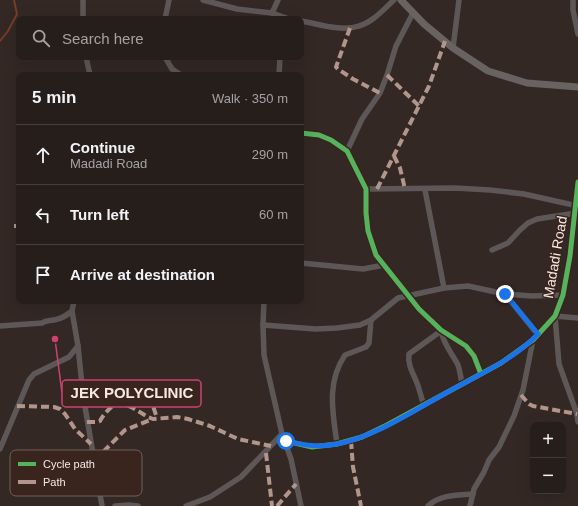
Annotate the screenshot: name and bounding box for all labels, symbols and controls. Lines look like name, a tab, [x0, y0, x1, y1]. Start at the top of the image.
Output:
search box	[16, 16, 304, 60]
icon: search	[30, 27, 52, 49]
text: Search here	[62, 30, 144, 47]
text: 5 min	[32, 88, 76, 107]
text: Walk · 350 m	[212, 91, 288, 106]
text: Continue	[70, 139, 135, 156]
icon: ahead	[32, 144, 54, 166]
text: 290 m	[252, 147, 288, 162]
text: Madadi Road	[70, 156, 147, 171]
icon: left	[32, 204, 54, 226]
text: Turn left	[70, 206, 129, 223]
text: 60 m	[259, 207, 288, 222]
street label: Madadi Road	[540, 215, 570, 299]
icon: arrive	[32, 264, 54, 286]
text: Arrive at destination	[70, 266, 215, 283]
route end	[496, 285, 514, 303]
callout: JEK POLYCLINIC	[62, 380, 201, 407]
text: JEK POLYCLINIC	[71, 384, 194, 401]
map controls	[530, 422, 566, 494]
button: +	[530, 422, 566, 458]
route start	[277, 432, 295, 450]
legend	[10, 450, 142, 496]
text: Cycle path	[43, 458, 95, 470]
button: −	[530, 458, 566, 494]
text: Path	[43, 476, 66, 488]

